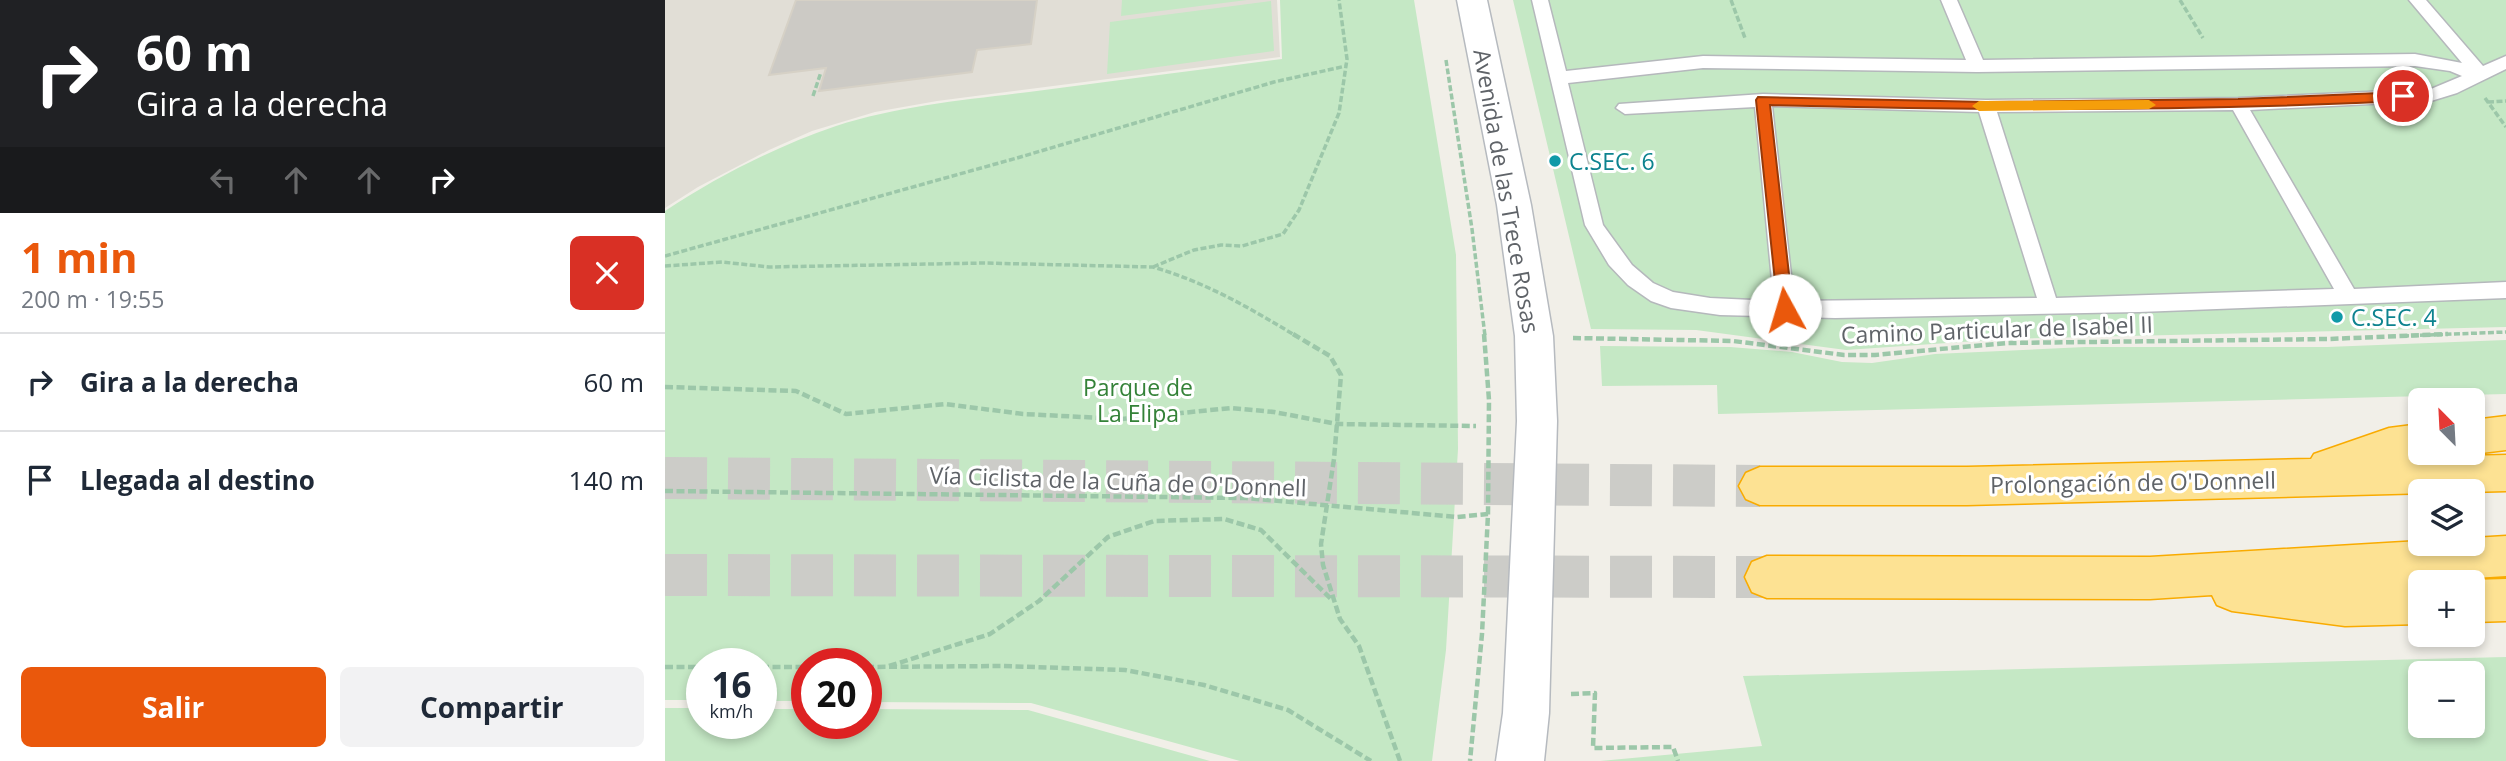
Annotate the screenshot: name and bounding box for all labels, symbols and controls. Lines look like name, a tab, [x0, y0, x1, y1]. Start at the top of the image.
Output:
text: 60 m	[136, 19, 253, 85]
icon: right	[21, 28, 112, 119]
street label: Avenida de las Trece Rosas	[1466, 47, 1548, 335]
pin	[2373, 66, 2433, 126]
icon: arrive	[2384, 77, 2422, 115]
text: Gira a la derecha	[136, 82, 388, 125]
place label: C.SEC. 6	[1569, 145, 1655, 177]
marker: C.SEC. 6	[1547, 153, 1563, 169]
icon: left	[204, 161, 242, 199]
icon: ahead	[277, 161, 315, 199]
icon: ahead	[350, 161, 388, 199]
icon: right	[423, 161, 461, 199]
text: 1 min	[21, 228, 138, 285]
button: close	[570, 236, 644, 310]
position arrow	[1748, 273, 1822, 347]
text: 200 m · 19:55	[21, 283, 164, 315]
place label: C.SEC. 4	[2351, 301, 2437, 333]
street label: Camino Particular de Isabel II	[1840, 308, 2154, 350]
marker: C.SEC. 4	[2329, 309, 2345, 325]
icon: right	[21, 363, 59, 401]
text: Gira a la derecha	[80, 364, 299, 400]
text: 60 m	[583, 364, 644, 400]
park label: Parque de La Elipa	[1083, 371, 1193, 429]
north arrow	[2408, 388, 2485, 466]
map controls	[2408, 388, 2485, 738]
street label: Vía Ciclista de la Cuña de O'Donnell	[929, 458, 1307, 504]
icon: arrive	[21, 461, 59, 499]
text: Llegada al destino	[80, 462, 315, 498]
text: 140 m	[569, 462, 644, 498]
street label: Prolongación de O'Donnell	[1990, 464, 2276, 500]
button: layers	[2408, 479, 2485, 556]
button: +	[2408, 570, 2485, 647]
speed limit sign: 20	[791, 648, 882, 739]
text: 16	[711, 661, 752, 708]
button: −	[2408, 661, 2485, 738]
button: Salir	[21, 667, 326, 747]
button: Compartir	[340, 667, 644, 747]
text: km/h	[710, 699, 753, 723]

